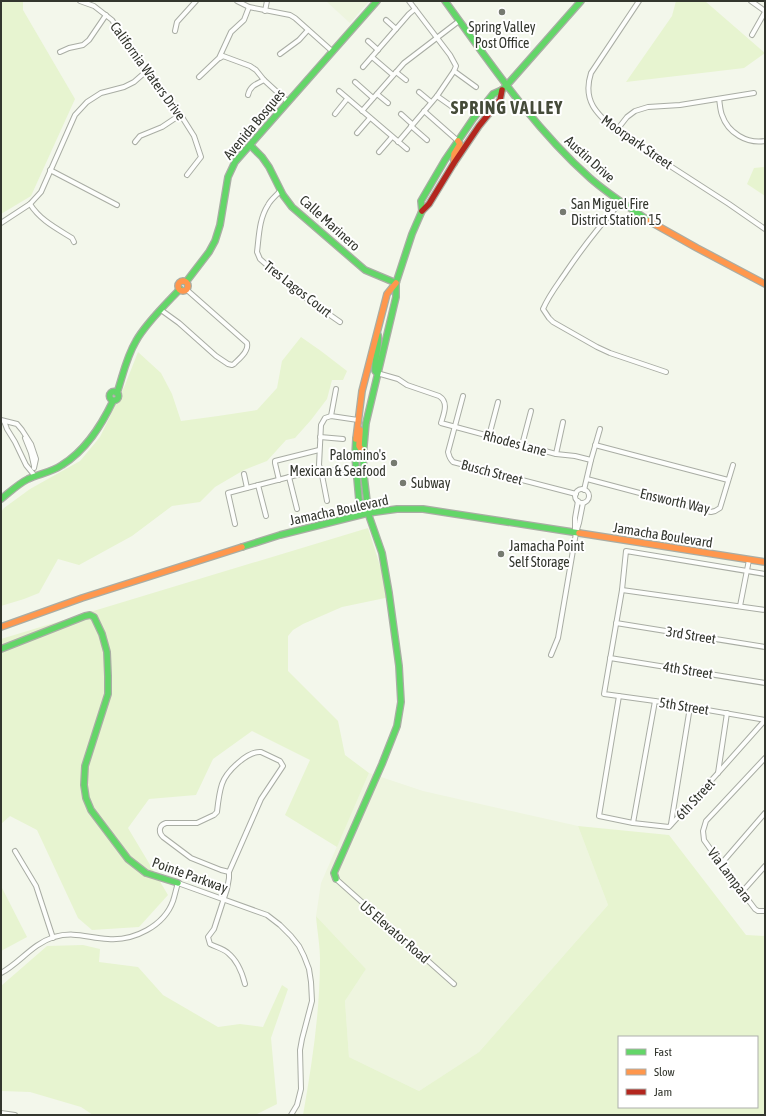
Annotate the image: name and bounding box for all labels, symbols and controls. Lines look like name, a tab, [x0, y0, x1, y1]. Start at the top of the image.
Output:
marker: Spring Valley Post Office	[497, 7, 507, 17]
street label: California Waters Drive	[107, 19, 189, 123]
place label: Spring Valley Post Office	[469, 19, 536, 51]
street label: Avenida Bosques	[220, 86, 288, 162]
district label: SPRING VALLEY	[451, 97, 563, 118]
street label: Moorpark Street	[599, 112, 675, 172]
street label: Austin Drive	[562, 132, 618, 186]
street label: Calle Marinero	[297, 192, 363, 254]
place label: San Miguel Fire District Station 15	[571, 196, 662, 228]
marker: San Miguel Fire District Station 15	[558, 207, 568, 217]
street label: Tres Lagos Court	[261, 258, 335, 320]
street label: Rhodes Lane	[481, 427, 549, 459]
place label: Palomino's Mexican & Seafood	[290, 447, 386, 479]
street label: Busch Street	[460, 456, 524, 488]
marker: Palomino's Mexican & Seafood	[389, 458, 399, 468]
place label: Subway	[411, 475, 451, 491]
marker: Subway	[398, 478, 408, 488]
street label: Ensworth Way	[638, 485, 712, 517]
street label: Jamacha Boulevard	[288, 492, 390, 528]
street label: Jamacha Boulevard	[612, 519, 714, 551]
place label: Jamacha Point Self Storage	[509, 538, 584, 570]
marker: Jamacha Point Self Storage	[496, 549, 506, 559]
street label: 3rd Street	[665, 623, 717, 647]
street label: 4th Street	[662, 658, 714, 682]
street label: 5th Street	[658, 694, 710, 718]
street label: 6th Street	[672, 775, 718, 823]
street label: Via Lampara	[704, 845, 756, 905]
street label: Pointe Parkway	[150, 854, 230, 896]
street label: US Elevator Road	[357, 897, 433, 967]
legend	[618, 1036, 758, 1108]
text: Fast	[654, 1045, 672, 1059]
text: Slow	[654, 1065, 675, 1079]
text: Jam	[654, 1085, 672, 1099]

